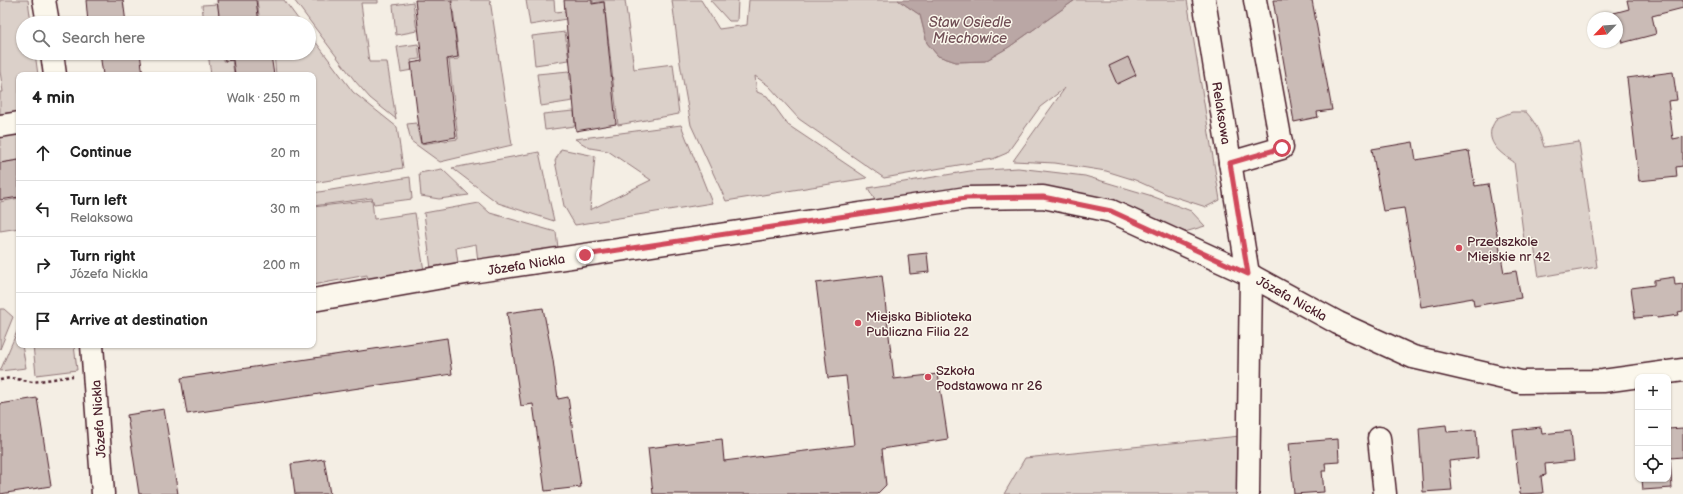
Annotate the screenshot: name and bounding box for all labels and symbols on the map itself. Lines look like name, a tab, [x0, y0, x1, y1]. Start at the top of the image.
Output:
north arrow	[1587, 12, 1623, 48]
water label: Staw Osiedle Miechowice	[929, 14, 1011, 47]
street label: Relaksowa	[1208, 81, 1234, 146]
route start	[1273, 139, 1291, 157]
place label: Przedszkole Miejskie nr 42	[1467, 234, 1551, 265]
marker: Przedszkole Miejskie nr 42	[1454, 243, 1464, 253]
route end	[576, 246, 594, 264]
street label: Józefa Nickla	[486, 251, 566, 279]
street label: Józefa Nickla	[1253, 273, 1330, 325]
place label: Miejska Biblioteka Publiczna Filia 22	[866, 309, 972, 340]
marker: Miejska Biblioteka Publiczna Filia 22	[853, 318, 863, 328]
place label: Szkoła Podstawowa nr 26	[936, 363, 1043, 394]
marker: Szkoła Podstawowa nr 26	[923, 372, 933, 382]
street label: Józefa Nickla	[88, 379, 110, 459]

